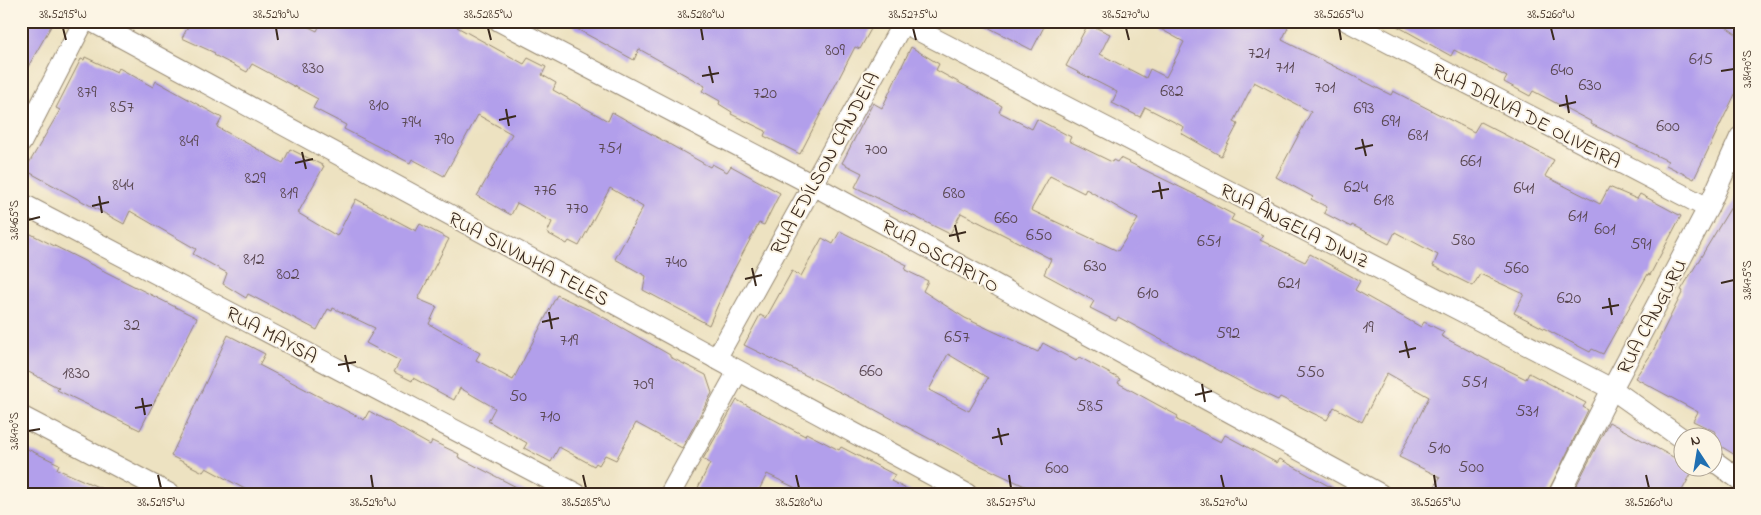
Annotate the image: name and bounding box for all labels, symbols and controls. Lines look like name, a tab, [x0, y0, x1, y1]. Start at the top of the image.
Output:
text: 38.5295°W	[39, 6, 87, 24]
text: 38.5290°W	[253, 6, 299, 24]
text: 38.5285°W	[464, 6, 512, 24]
text: 38.5280°W	[678, 6, 724, 24]
text: 38.5275°W	[888, 6, 938, 24]
text: 38.5270°W	[1102, 6, 1150, 24]
text: 38.5265°W	[1314, 6, 1364, 24]
text: 38.5260°W	[1527, 6, 1575, 24]
house number: 809	[825, 38, 846, 64]
house number: 721	[1248, 41, 1270, 67]
house number: 615	[1689, 47, 1713, 73]
text: 3.8470°S	[1739, 50, 1757, 88]
house number: 711	[1276, 55, 1295, 81]
house number: 830	[302, 56, 324, 82]
street label: RUA DALVA DE OLIVEIRA	[1426, 57, 1625, 178]
house number: 640	[1550, 58, 1574, 84]
street label: RUA EDÍLSON CANDEIA	[764, 68, 889, 261]
house number: 630	[1578, 73, 1602, 99]
house number: 701	[1315, 75, 1336, 101]
house number: 682	[1160, 79, 1184, 105]
house number: 879	[77, 80, 97, 106]
house number: 720	[753, 81, 777, 107]
house number: 810	[369, 93, 389, 119]
house number: 857	[110, 95, 135, 121]
house number: 693	[1354, 96, 1374, 122]
house number: 691	[1381, 109, 1401, 135]
house number: 794	[401, 110, 422, 136]
house number: 600	[1656, 114, 1680, 140]
house number: 681	[1408, 123, 1428, 149]
house number: 790	[434, 127, 455, 153]
house number: 849	[179, 129, 199, 155]
house number: 751	[598, 136, 622, 162]
house number: 700	[865, 137, 888, 163]
house number: 661	[1460, 149, 1482, 175]
house number: 829	[244, 166, 266, 192]
house number: 844	[112, 173, 134, 199]
house number: 624	[1344, 175, 1369, 201]
house number: 641	[1513, 176, 1535, 202]
street label: RUA ÂNGELA DINIZ	[1214, 177, 1374, 277]
house number: 776	[534, 178, 556, 204]
house number: 819	[280, 181, 299, 207]
house number: 680	[943, 181, 965, 207]
house number: 618	[1374, 188, 1394, 214]
house number: 770	[566, 196, 589, 222]
text: 3.8465°S	[6, 200, 24, 240]
house number: 611	[1568, 204, 1588, 230]
street label: RUA SILVINHA TELES	[442, 206, 614, 315]
house number: 660	[994, 206, 1018, 232]
street label: RUA OSCARITO	[876, 213, 1004, 302]
house number: 601	[1594, 217, 1616, 243]
house number: 650	[1026, 223, 1052, 249]
house number: 580	[1451, 228, 1476, 254]
house number: 651	[1197, 229, 1221, 255]
house number: 591	[1630, 232, 1652, 258]
house number: 812	[243, 247, 265, 273]
house number: 740	[665, 250, 688, 276]
house number: 630	[1083, 254, 1107, 280]
street label: RUA CANGURU	[1611, 254, 1696, 380]
house number: 560	[1503, 256, 1529, 282]
text: 3.8475°S	[1739, 260, 1757, 300]
house number: 802	[276, 262, 300, 288]
house number: 621	[1278, 271, 1301, 297]
house number: 610	[1137, 281, 1159, 307]
house number: 620	[1557, 286, 1582, 312]
street label: RUA MAYSA	[220, 300, 322, 372]
house number: 32	[124, 313, 140, 339]
house number: 19	[1362, 315, 1374, 341]
house number: 592	[1216, 321, 1240, 347]
house number: 657	[944, 325, 970, 351]
house number: 719	[560, 328, 579, 354]
house number: 660	[859, 359, 883, 385]
house number: 550	[1296, 360, 1324, 386]
house number: 1830	[62, 361, 90, 387]
house number: 551	[1461, 370, 1487, 396]
house number: 709	[633, 372, 654, 398]
house number: 50	[509, 384, 527, 410]
house number: 585	[1076, 394, 1104, 420]
house number: 531	[1515, 399, 1539, 425]
house number: 710	[540, 404, 561, 430]
text: 3.8470°S	[6, 412, 24, 450]
north arrow	[1674, 428, 1724, 478]
text: N	[1689, 429, 1702, 452]
house number: 510	[1427, 436, 1451, 462]
house number: 500	[1458, 455, 1484, 481]
house number: 600	[1045, 456, 1069, 482]
text: 38.5295°W	[137, 494, 185, 512]
text: 38.5290°W	[350, 494, 396, 512]
text: 38.5285°W	[562, 494, 610, 512]
text: 38.5280°W	[776, 494, 822, 512]
text: 38.5275°W	[986, 494, 1036, 512]
text: 38.5270°W	[1200, 494, 1248, 512]
text: 38.5265°W	[1411, 494, 1461, 512]
text: 38.5260°W	[1625, 494, 1673, 512]

